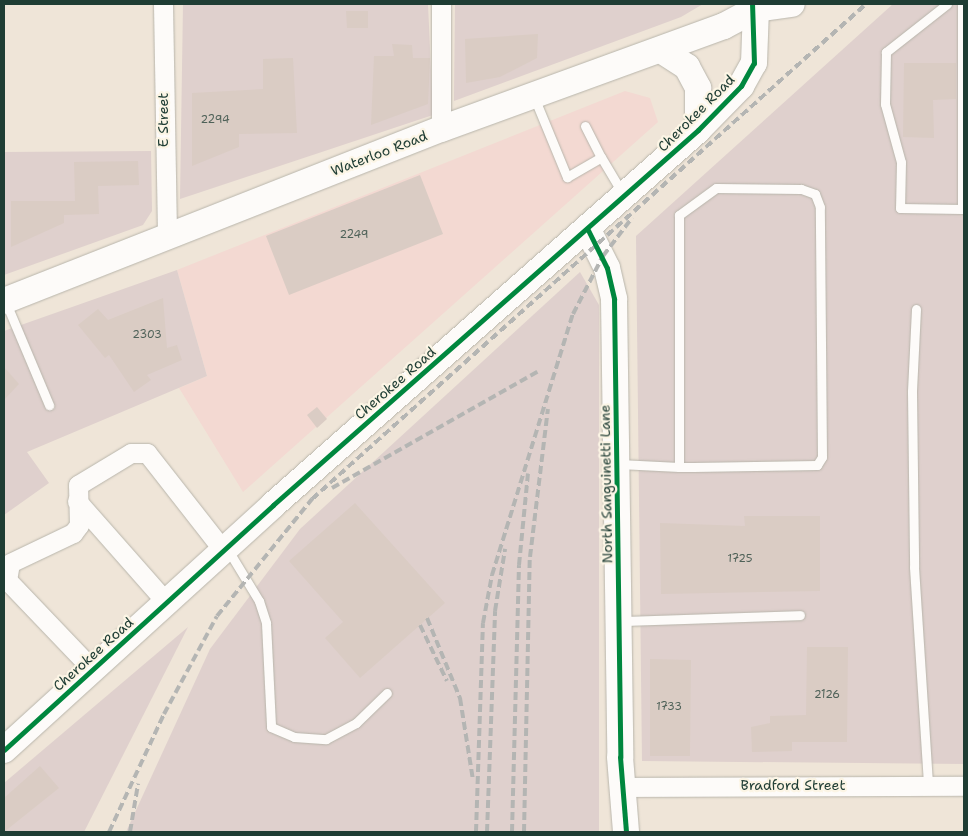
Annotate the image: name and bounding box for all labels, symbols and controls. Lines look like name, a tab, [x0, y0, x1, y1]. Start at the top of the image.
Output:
street label: Cherokee Road	[654, 71, 738, 155]
street label: E Street	[155, 93, 171, 147]
house number: 2294	[200, 113, 230, 127]
street label: Waterloo Road	[328, 127, 430, 179]
house number: 2249	[339, 228, 369, 242]
house number: 2303	[132, 328, 162, 342]
street label: Cherokee Road	[351, 343, 439, 423]
street label: North Sanguinetti Lane	[596, 404, 616, 564]
house number: 1725	[727, 552, 753, 566]
street label: Cherokee Road	[49, 614, 137, 694]
house number: 2126	[814, 688, 840, 702]
house number: 1733	[656, 700, 682, 714]
street label: Bradford Street	[740, 777, 846, 793]

